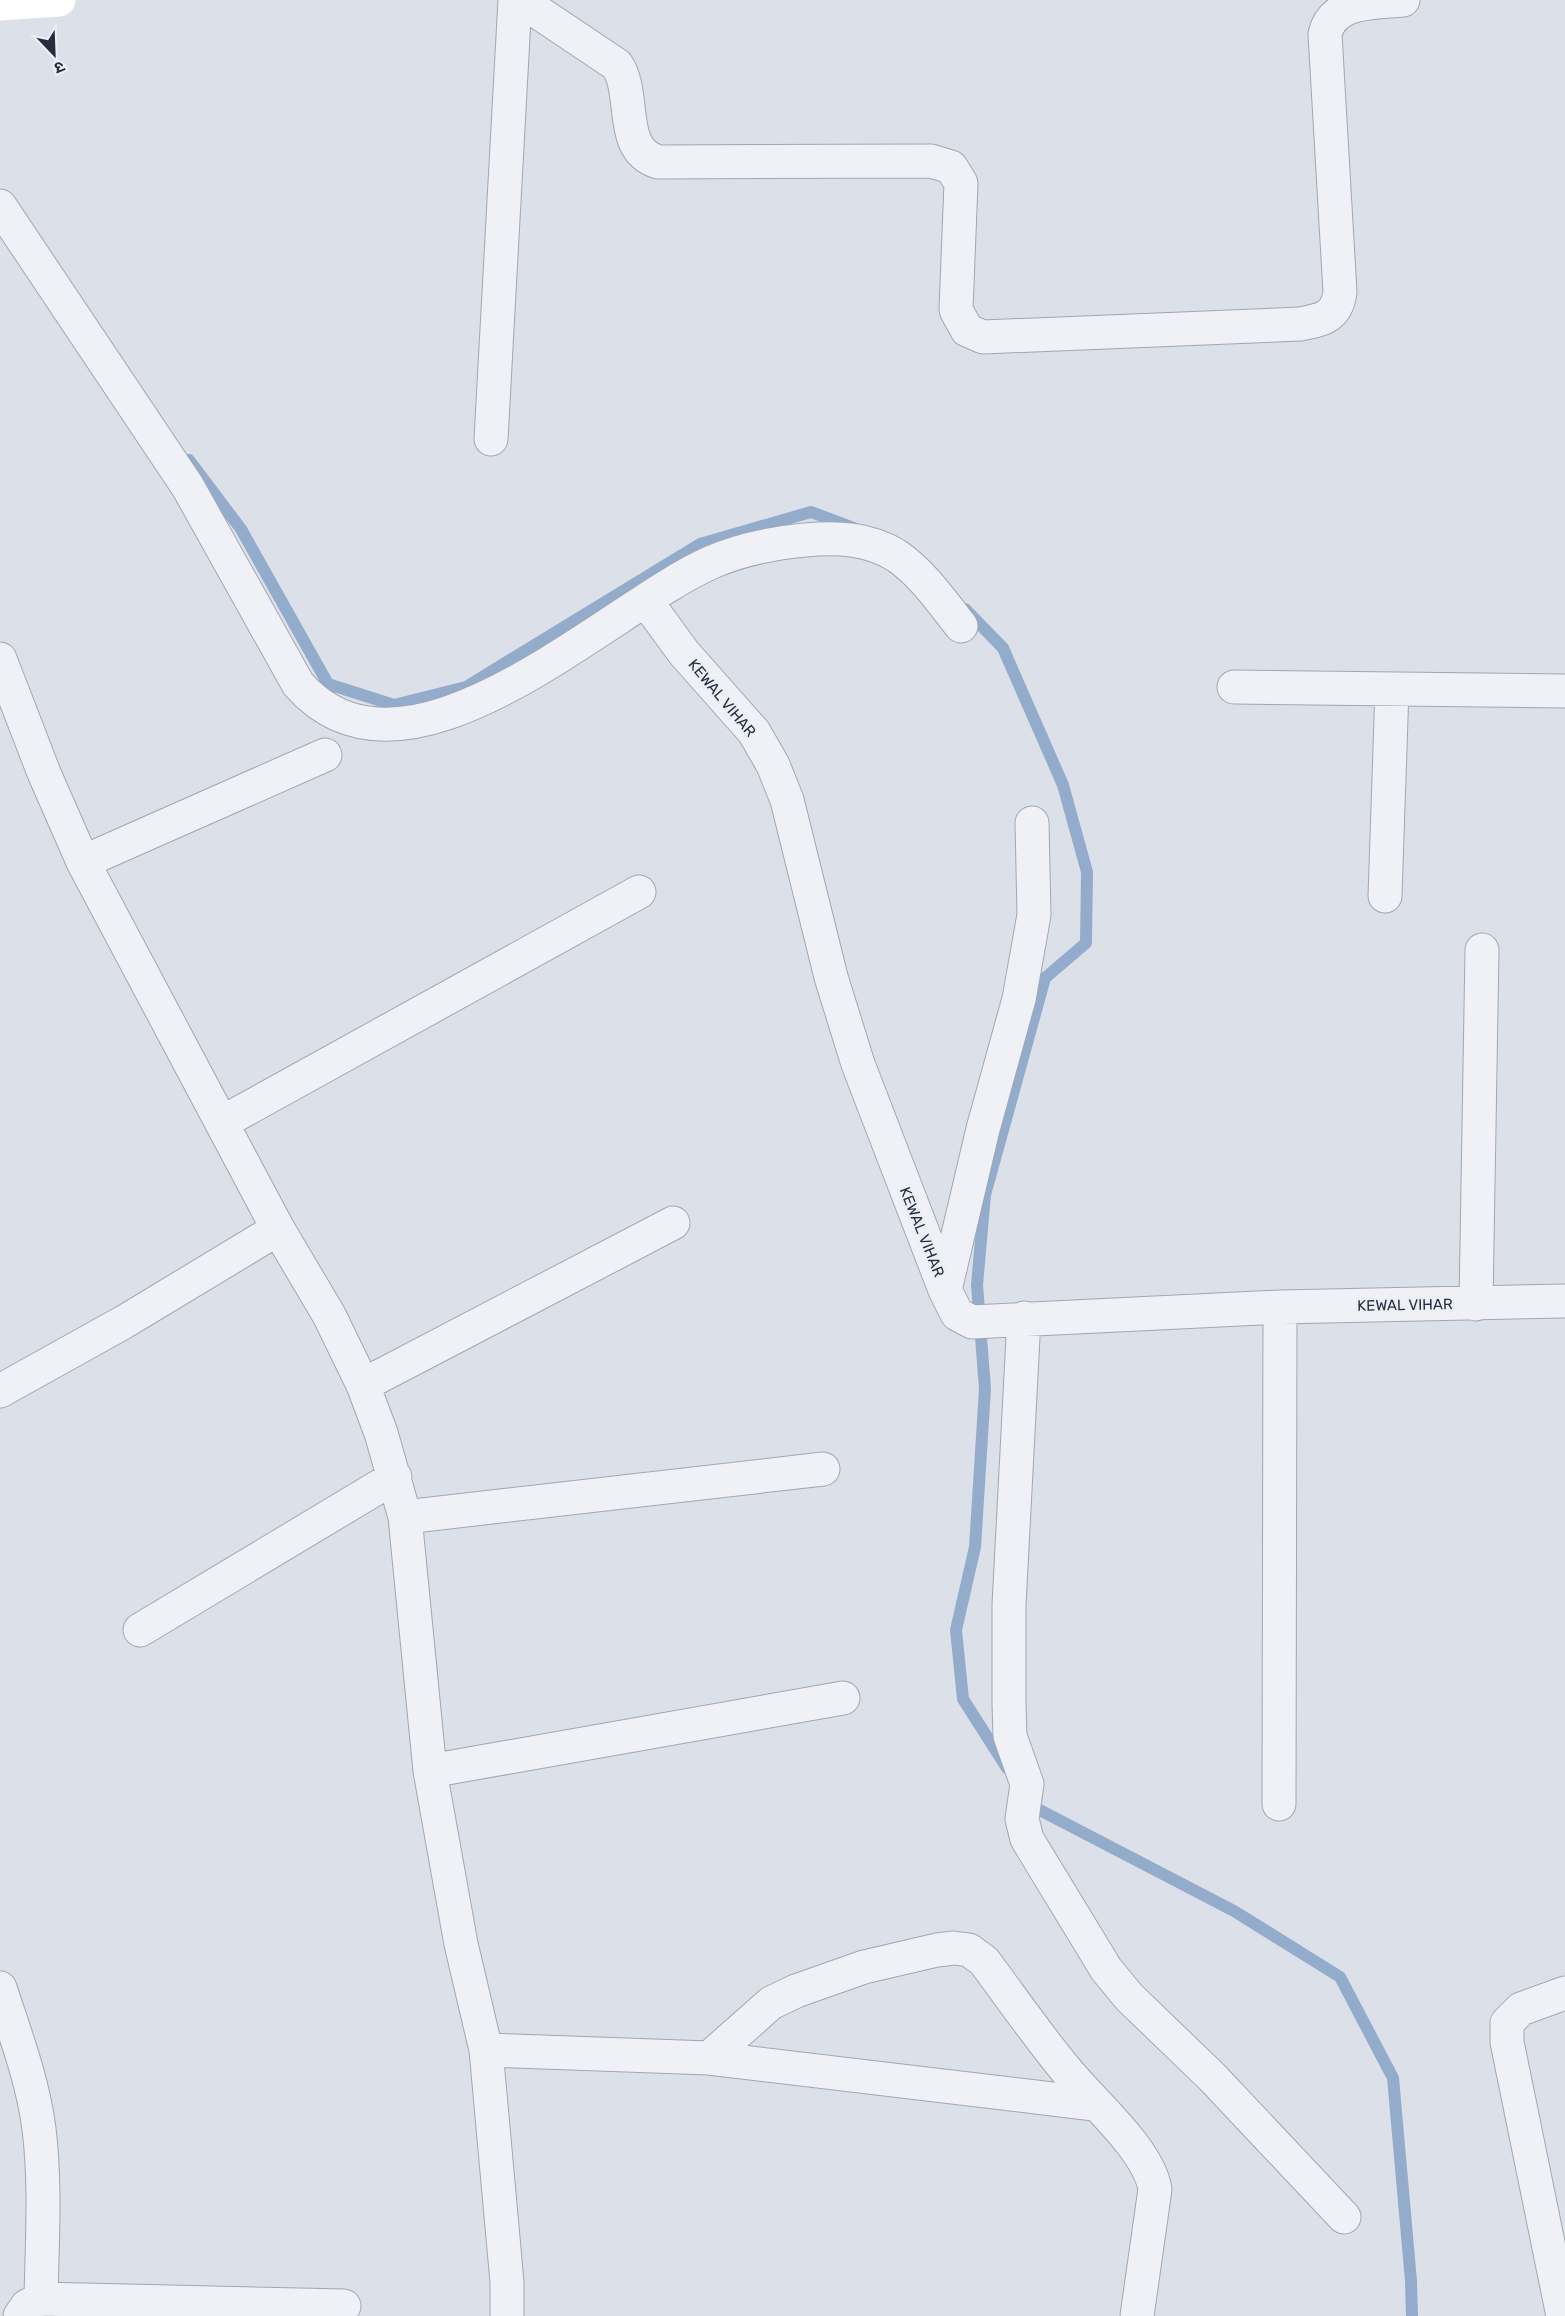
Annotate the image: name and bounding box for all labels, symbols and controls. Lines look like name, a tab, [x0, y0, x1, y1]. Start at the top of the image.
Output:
north arrow	[24, 24, 84, 84]
text: उ	[51, 57, 68, 78]
street label: KEWAL VIHAR	[684, 656, 760, 741]
street label: KEWAL VIHAR	[896, 1184, 948, 1280]
street label: KEWAL VIHAR	[1357, 1295, 1453, 1315]

